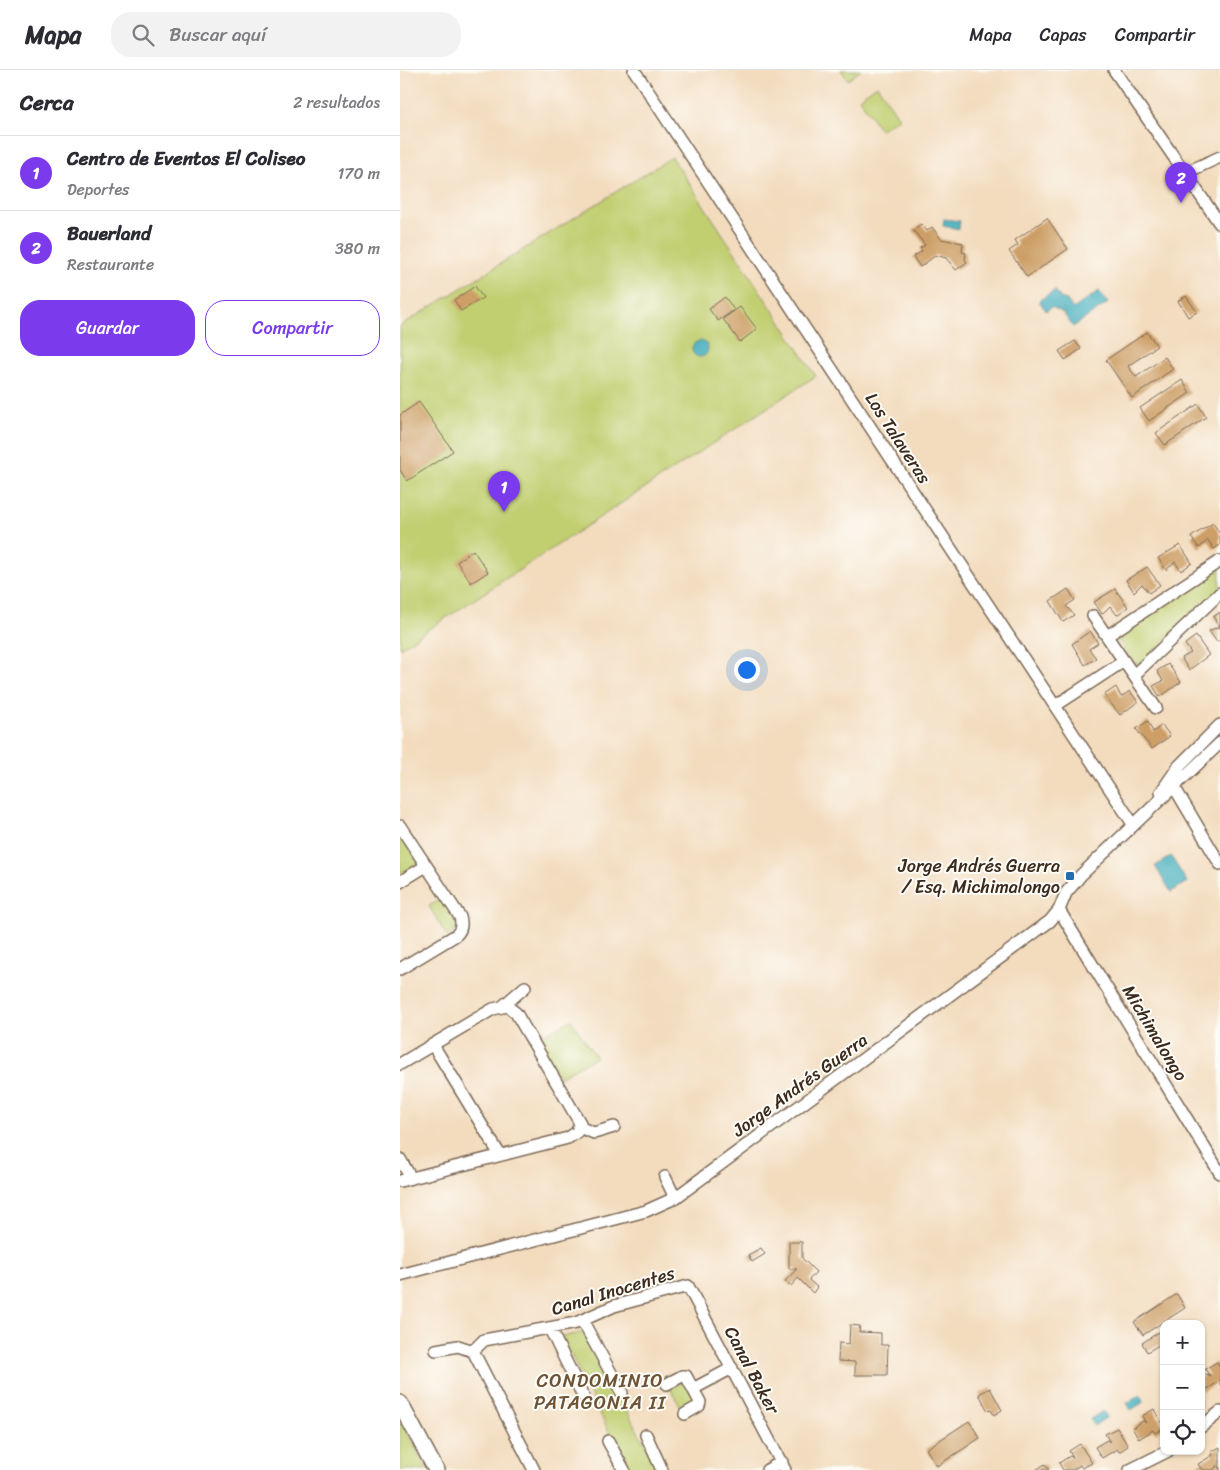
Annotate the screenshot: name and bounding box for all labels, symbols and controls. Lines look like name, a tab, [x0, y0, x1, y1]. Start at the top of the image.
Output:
search box	[111, 12, 461, 57]
text: Mapa	[25, 14, 81, 56]
text: Buscar aquí	[169, 18, 266, 51]
text: Mapa	[969, 19, 1012, 51]
text: Capas	[1040, 19, 1087, 51]
text: Compartir	[1115, 19, 1195, 51]
icon: search	[129, 21, 157, 49]
text: Cerca	[20, 84, 74, 122]
text: 2 resultados	[293, 88, 380, 117]
text: Centro de Eventos El Coliseo	[67, 142, 305, 175]
text: 1	[33, 159, 39, 188]
text: 170 m	[337, 159, 380, 188]
pin: 2	[1165, 162, 1197, 203]
text: Deportes	[67, 175, 129, 204]
text: Bauerland	[67, 217, 151, 250]
text: 2	[31, 234, 41, 263]
text: 380 m	[335, 234, 380, 263]
text: Restaurante	[67, 250, 154, 279]
button: Guardar	[20, 300, 195, 356]
button: Compartir	[205, 300, 380, 356]
street label: Los Talaveras	[856, 386, 940, 491]
pin: 1	[488, 471, 520, 512]
your location	[734, 657, 760, 683]
place label: Jorge Andrés Guerra / Esq. Michimalongo	[897, 850, 1060, 903]
marker: Jorge Andrés Guerra / Esq. Michimalongo	[1064, 870, 1076, 882]
street label: Michimalongo	[1113, 978, 1197, 1088]
street label: Jorge Andrés Guerra	[724, 1025, 875, 1146]
street label: Canal Inocentes	[547, 1257, 679, 1325]
street label: Canal Baker	[715, 1320, 789, 1421]
map controls	[1160, 1320, 1205, 1455]
button: +	[1160, 1320, 1205, 1365]
district label: CONDOMINIO PATAGONIA II	[534, 1364, 667, 1419]
button: −	[1160, 1365, 1205, 1410]
button: locate	[1160, 1410, 1205, 1455]

